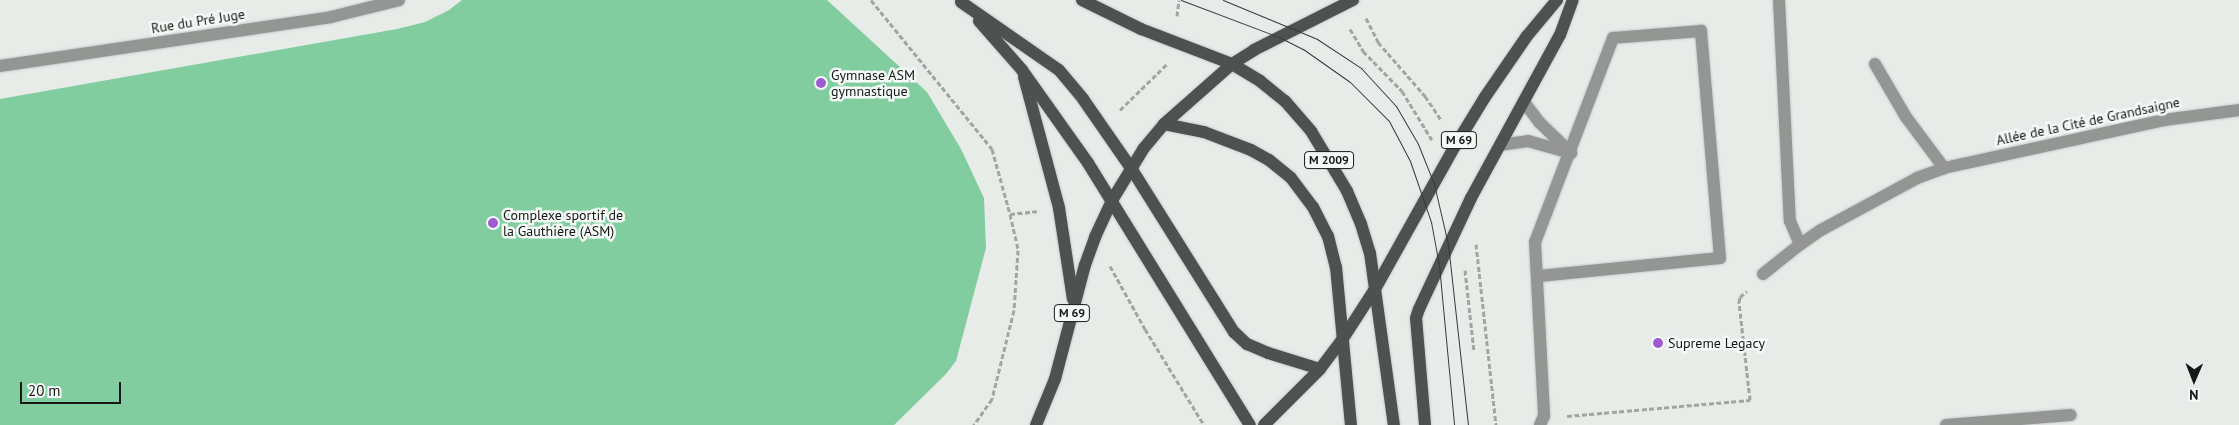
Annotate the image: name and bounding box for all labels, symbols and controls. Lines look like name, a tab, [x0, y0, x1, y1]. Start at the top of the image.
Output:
street label: Rue du Pré Juge	[150, 5, 246, 37]
place label: Gymnase ASM gymnastique	[831, 67, 916, 100]
marker: Gymnase ASM gymnastique	[815, 77, 827, 89]
street label: Allée de la Cité de Grandsaigne	[1995, 93, 2181, 149]
road number: M 69	[1440, 130, 1478, 150]
road number: M 2009	[1304, 150, 1354, 170]
place label: Complexe sportif de la Gauthière (ASM)	[503, 207, 623, 240]
marker: Complexe sportif de la Gauthière (ASM)	[487, 217, 499, 229]
road number: M 69	[1053, 304, 1091, 322]
place label: Supreme Legacy	[1668, 335, 1765, 351]
marker: Supreme Legacy	[1652, 337, 1664, 349]
north arrow	[2169, 355, 2219, 405]
scale bar	[22, 372, 124, 404]
text: 20 m	[28, 381, 61, 400]
text: N	[2189, 386, 2199, 404]

